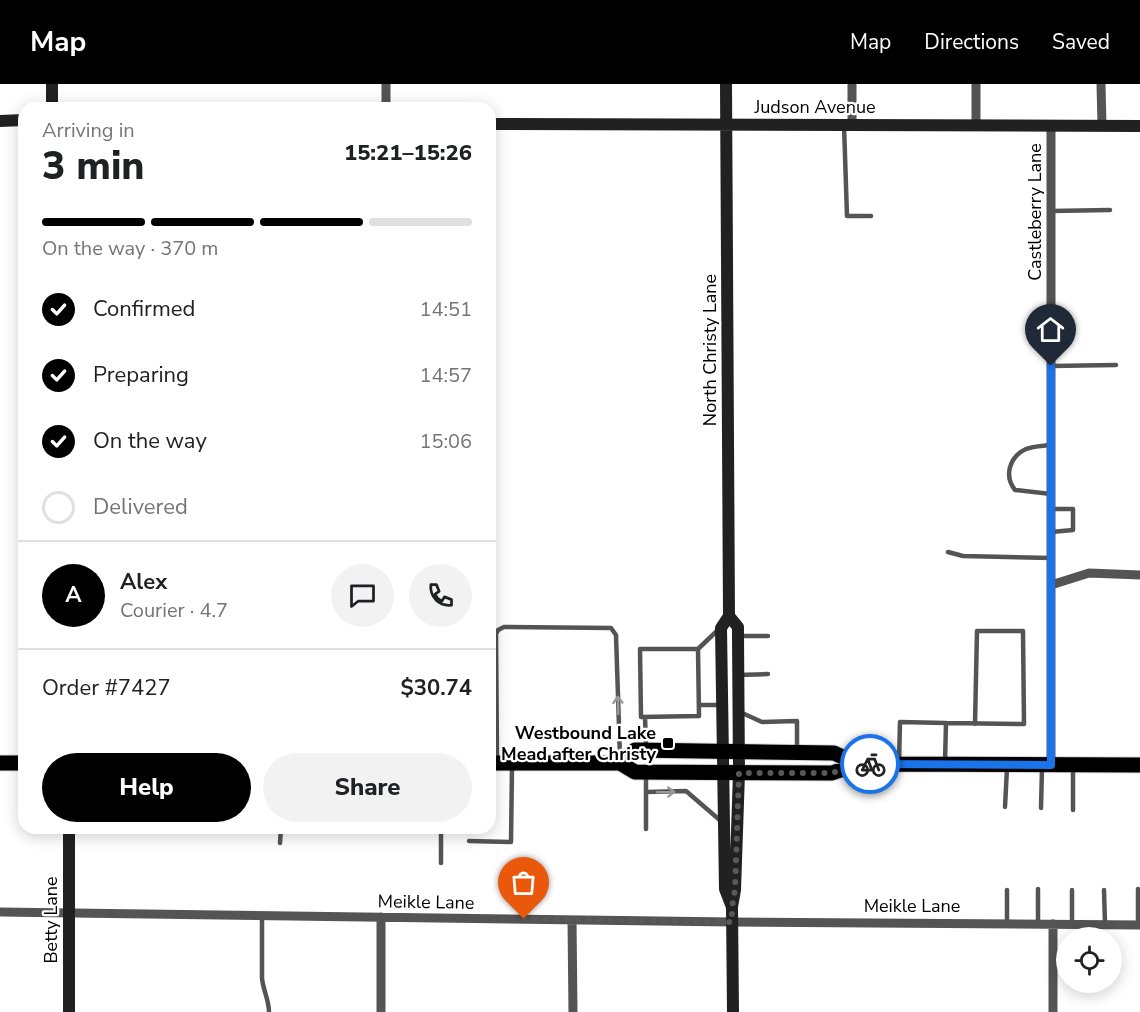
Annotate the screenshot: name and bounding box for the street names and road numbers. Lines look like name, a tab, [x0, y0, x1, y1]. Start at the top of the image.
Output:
street label: Judson Avenue	[753, 95, 876, 119]
street label: Castleberry Lane	[1023, 143, 1047, 281]
street label: North Christy Lane	[698, 274, 722, 426]
street label: Betty Lane	[39, 876, 63, 964]
street label: Meikle Lane	[377, 889, 475, 915]
street label: Meikle Lane	[864, 894, 960, 918]

